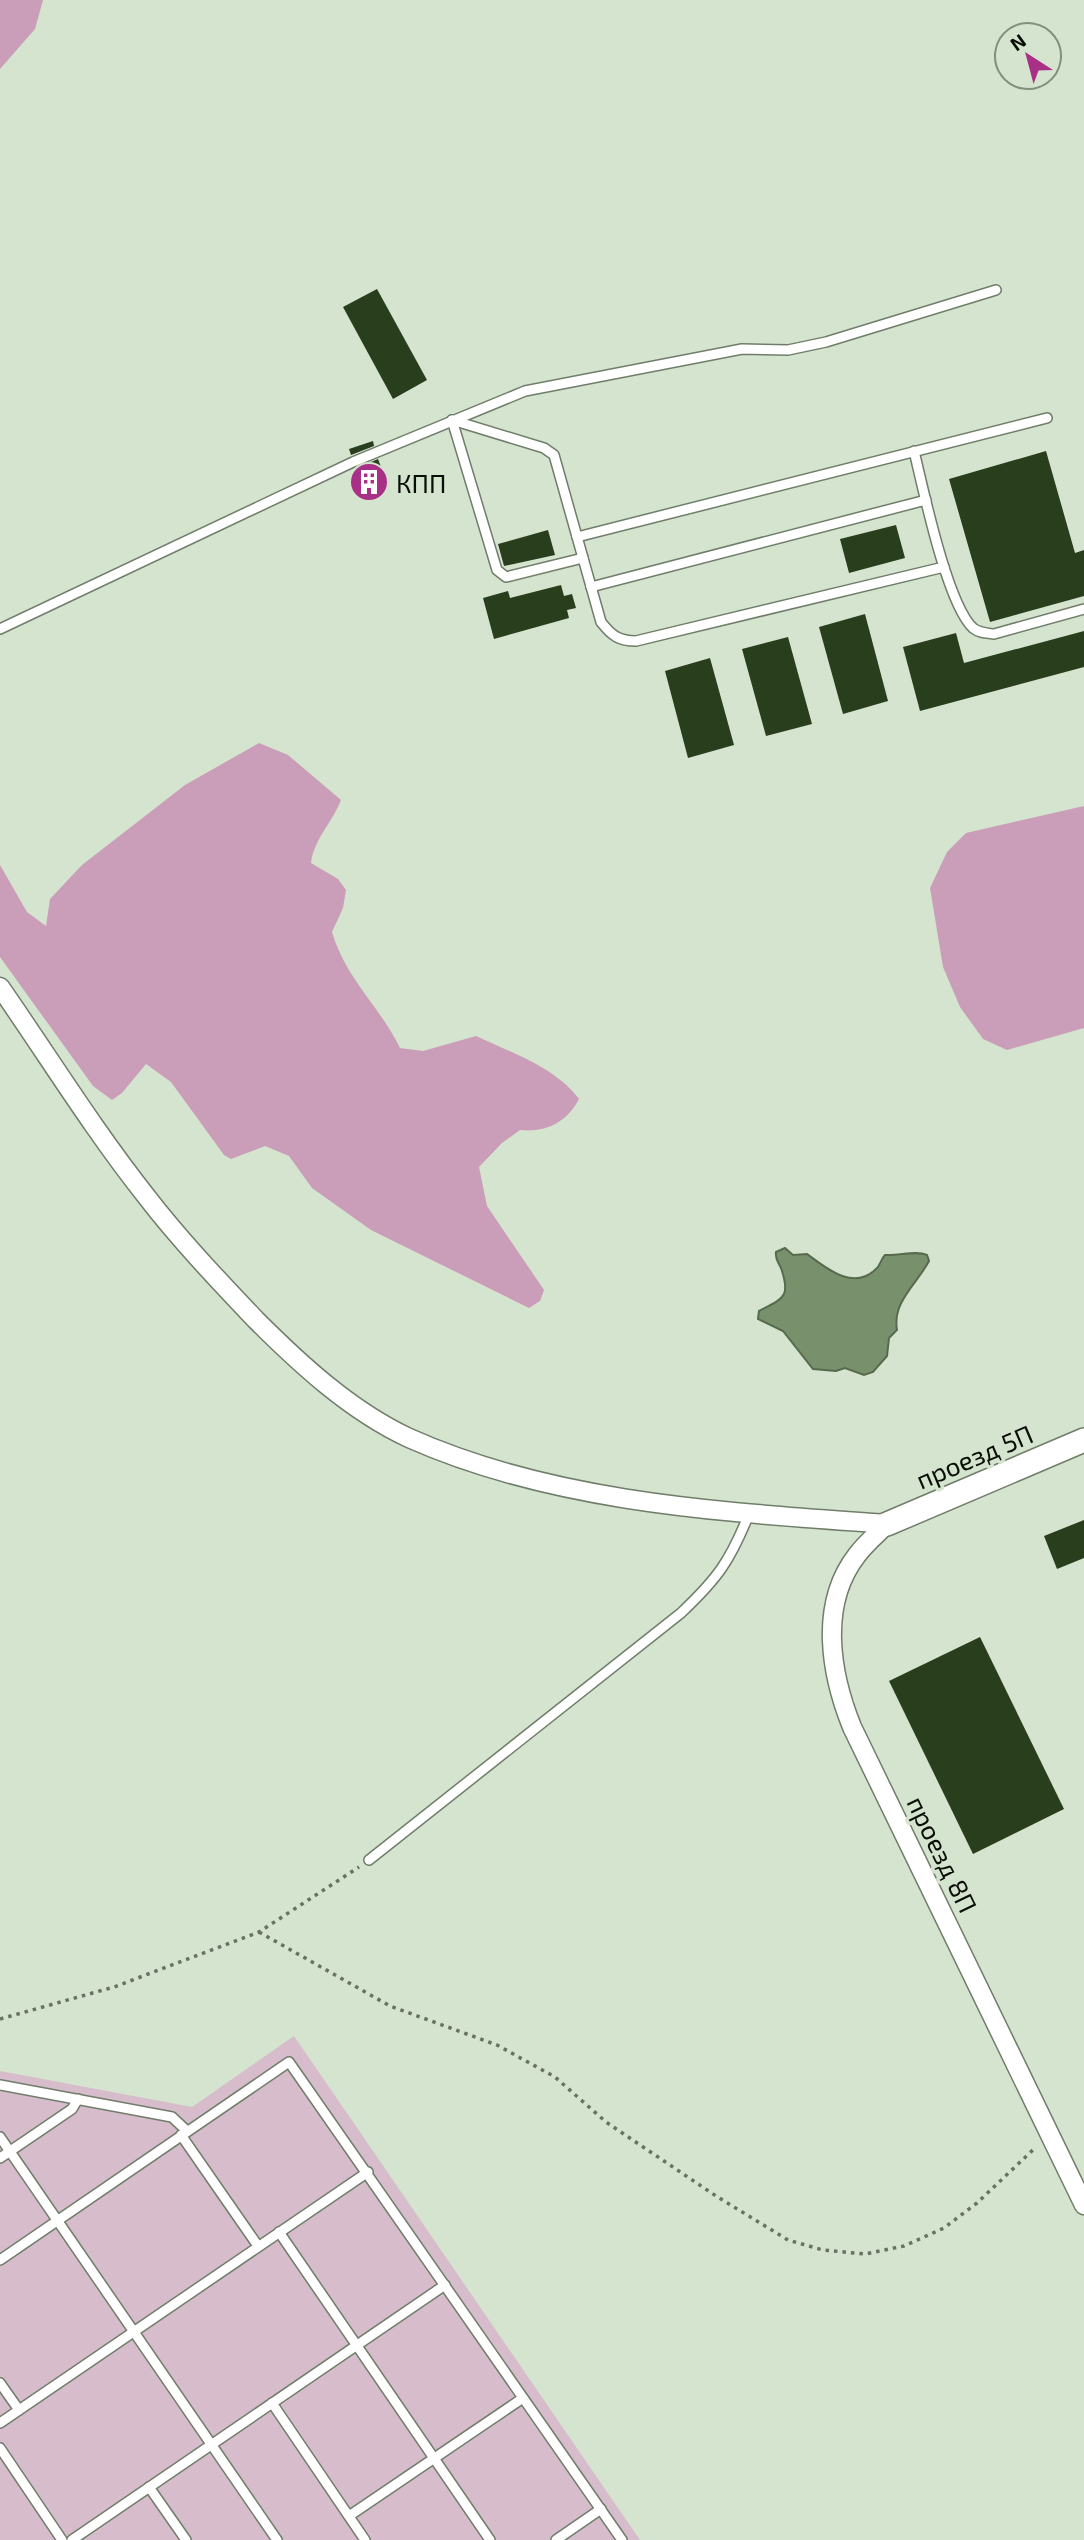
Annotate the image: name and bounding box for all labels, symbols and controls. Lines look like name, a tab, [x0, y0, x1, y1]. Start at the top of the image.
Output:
north arrow	[993, 21, 1063, 91]
text: N	[1005, 29, 1030, 55]
building icon: КПП	[348, 461, 390, 503]
place label: КПП	[396, 467, 446, 498]
street label: проезд 5П	[911, 1417, 1037, 1495]
street label: проезд 8П	[901, 1791, 985, 1917]

